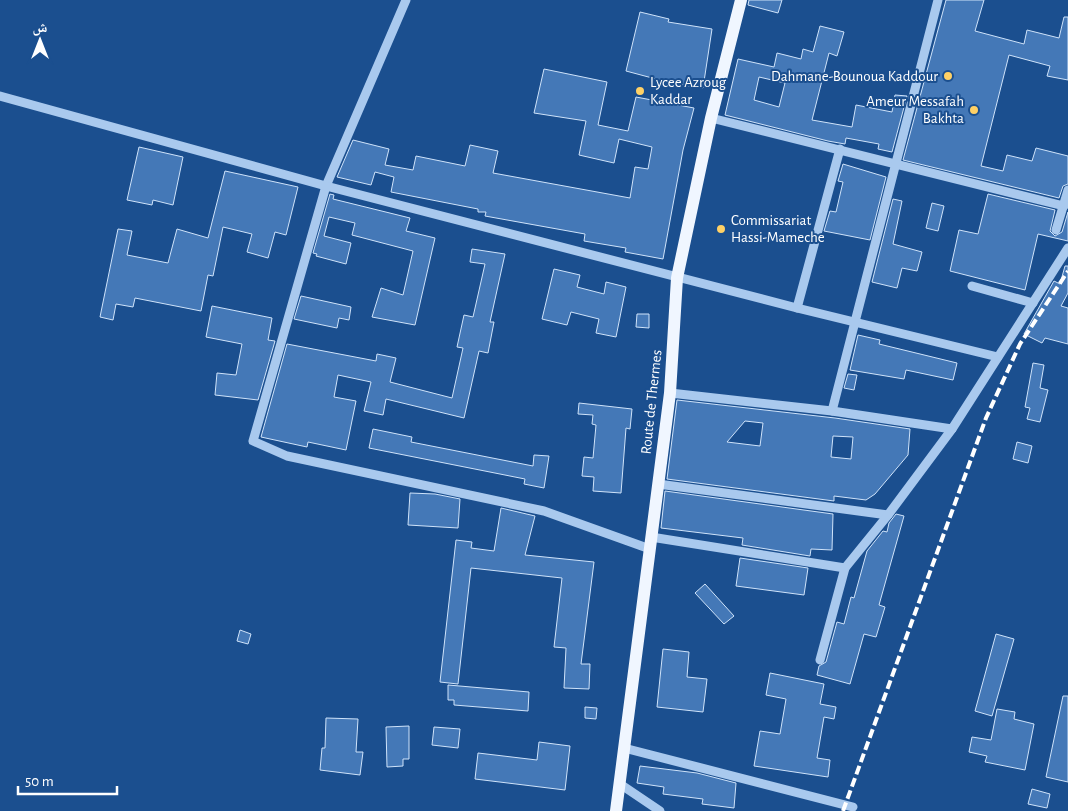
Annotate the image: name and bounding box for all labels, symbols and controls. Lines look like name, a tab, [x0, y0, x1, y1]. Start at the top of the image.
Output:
north arrow	[15, 15, 65, 65]
text: ش	[33, 21, 48, 36]
place label: Dahmane-Bounoua Kaddour	[771, 69, 938, 84]
marker: Dahmane-Bounoua Kaddour	[942, 70, 954, 82]
place label: Lycee Azroug Kaddar	[650, 75, 727, 107]
marker: Lycee Azroug Kaddar	[634, 85, 646, 97]
place label: Ameur Messafah Bakhta	[866, 94, 964, 126]
marker: Ameur Messafah Bakhta	[968, 104, 980, 116]
place label: Commissariat Hassi-Mameche	[731, 213, 825, 245]
marker: Commissariat Hassi-Mameche	[715, 223, 727, 235]
street label: Route de Thermes	[639, 349, 664, 455]
scale bar	[18, 764, 116, 796]
text: 50 m	[25, 774, 54, 789]

